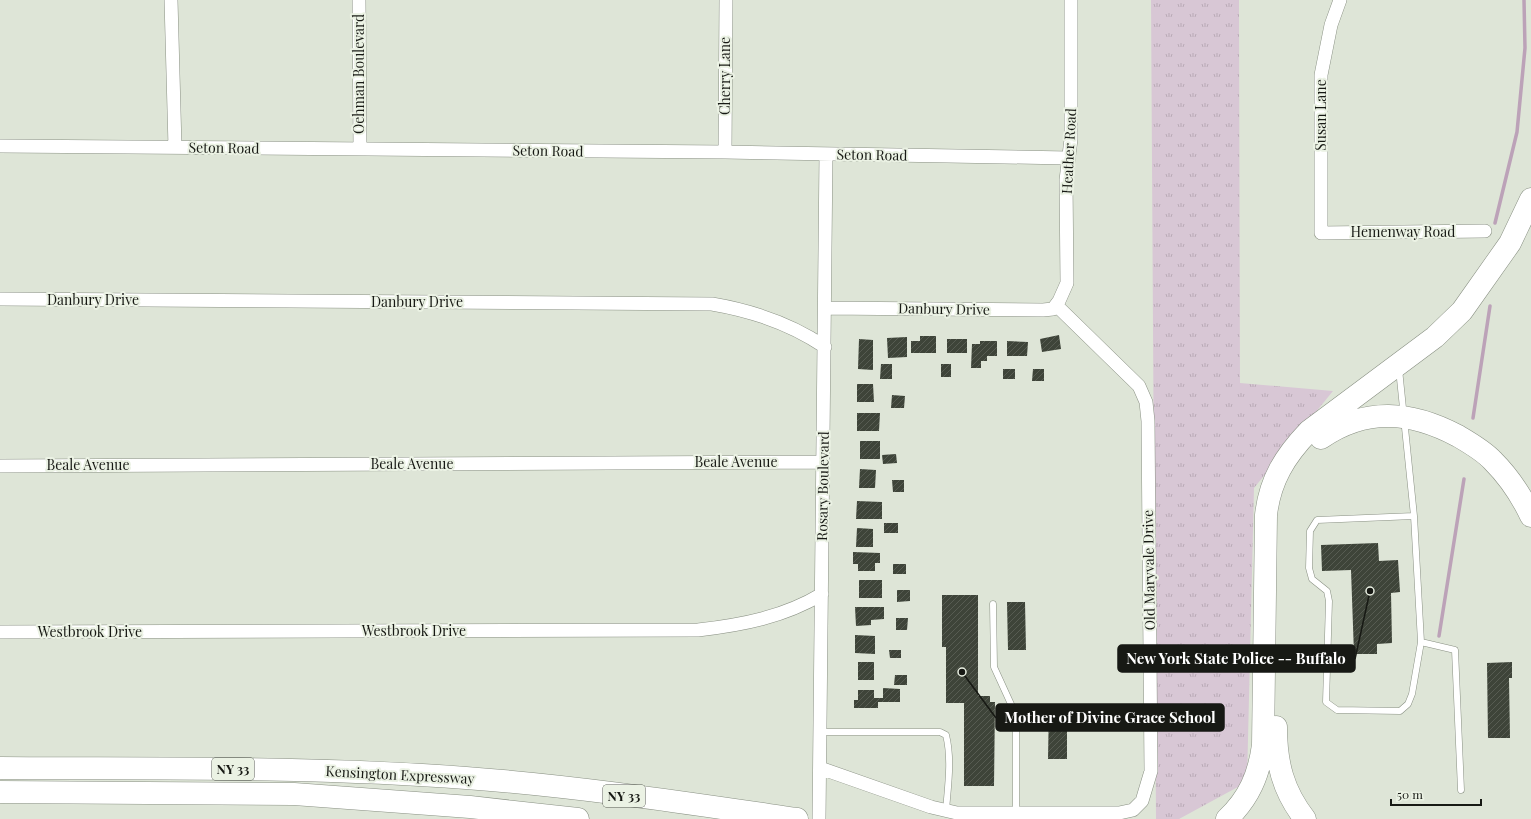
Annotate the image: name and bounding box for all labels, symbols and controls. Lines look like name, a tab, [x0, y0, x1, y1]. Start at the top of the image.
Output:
street label: Oehman Boulevard	[349, 14, 368, 134]
street label: Cherry Lane	[715, 37, 734, 115]
street label: Susan Lane	[1311, 79, 1330, 151]
street label: Heather Road	[1057, 108, 1080, 194]
street label: Seton Road	[188, 137, 260, 158]
street label: Seton Road	[512, 140, 584, 161]
street label: Seton Road	[836, 144, 908, 165]
street label: Hemenway Road	[1351, 222, 1455, 241]
street label: Danbury Drive	[47, 290, 139, 309]
street label: Danbury Drive	[371, 292, 463, 311]
street label: Danbury Drive	[898, 298, 990, 319]
street label: Rosary Boulevard	[812, 431, 833, 541]
street label: Beale Avenue	[695, 452, 777, 471]
street label: Beale Avenue	[371, 454, 453, 473]
street label: Beale Avenue	[47, 455, 129, 474]
street label: Old Maryvale Drive	[1138, 510, 1159, 630]
street label: Westbrook Drive	[361, 621, 466, 640]
street label: Westbrook Drive	[37, 622, 142, 641]
callout: New York State Police -- Buffalo	[1118, 645, 1355, 672]
text: New York State Police -- Buffalo	[1126, 648, 1346, 668]
callout: Mother of Divine Grace School	[996, 704, 1224, 731]
text: Mother of Divine Grace School	[1004, 707, 1216, 727]
road number: NY 33	[212, 758, 254, 780]
street label: Kensington Expressway	[325, 761, 475, 788]
scale bar	[1391, 781, 1481, 807]
road number: NY 33	[603, 785, 645, 807]
text: 50 m	[1397, 786, 1423, 802]

